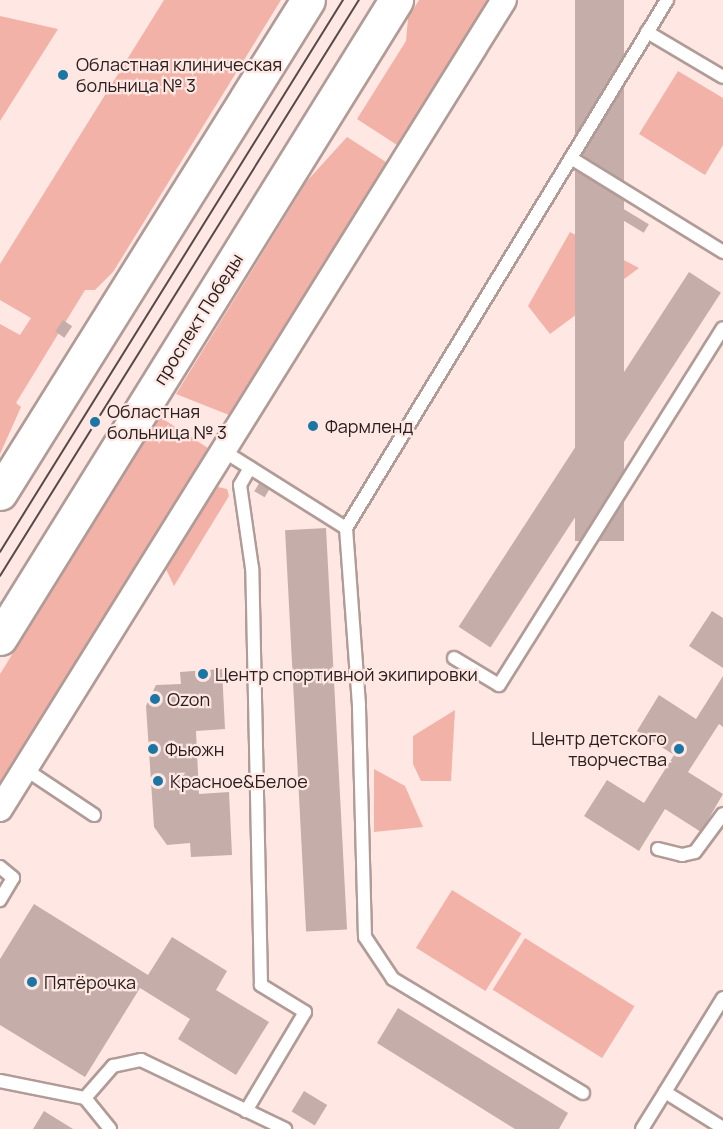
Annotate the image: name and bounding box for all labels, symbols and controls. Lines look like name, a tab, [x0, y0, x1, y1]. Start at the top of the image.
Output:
place label: Областная клиническая больница № 3	[76, 54, 282, 97]
marker: Областная клиническая больница № 3	[54, 66, 72, 84]
street label: проспект Победы	[149, 249, 247, 389]
place label: Областная больница № 3	[107, 401, 227, 444]
marker: Областная больница № 3	[88, 415, 102, 429]
place label: Фармленд	[325, 415, 413, 437]
marker: Фармленд	[306, 419, 320, 433]
place label: Центр спортивной экипировки	[215, 663, 478, 685]
marker: Центр спортивной экипировки	[196, 667, 210, 681]
place label: Ozon	[167, 688, 210, 710]
marker: Ozon	[148, 692, 162, 706]
place label: Центр детского творчества	[531, 728, 667, 771]
place label: Фьюжн	[165, 738, 224, 760]
marker: Фьюжн	[146, 742, 160, 756]
marker: Центр детского творчества	[672, 742, 686, 756]
place label: Красное&Белое	[170, 770, 308, 792]
marker: Красное&Белое	[151, 774, 165, 788]
place label: Пятёрочка	[44, 971, 136, 993]
marker: Пятёрочка	[25, 975, 39, 989]

